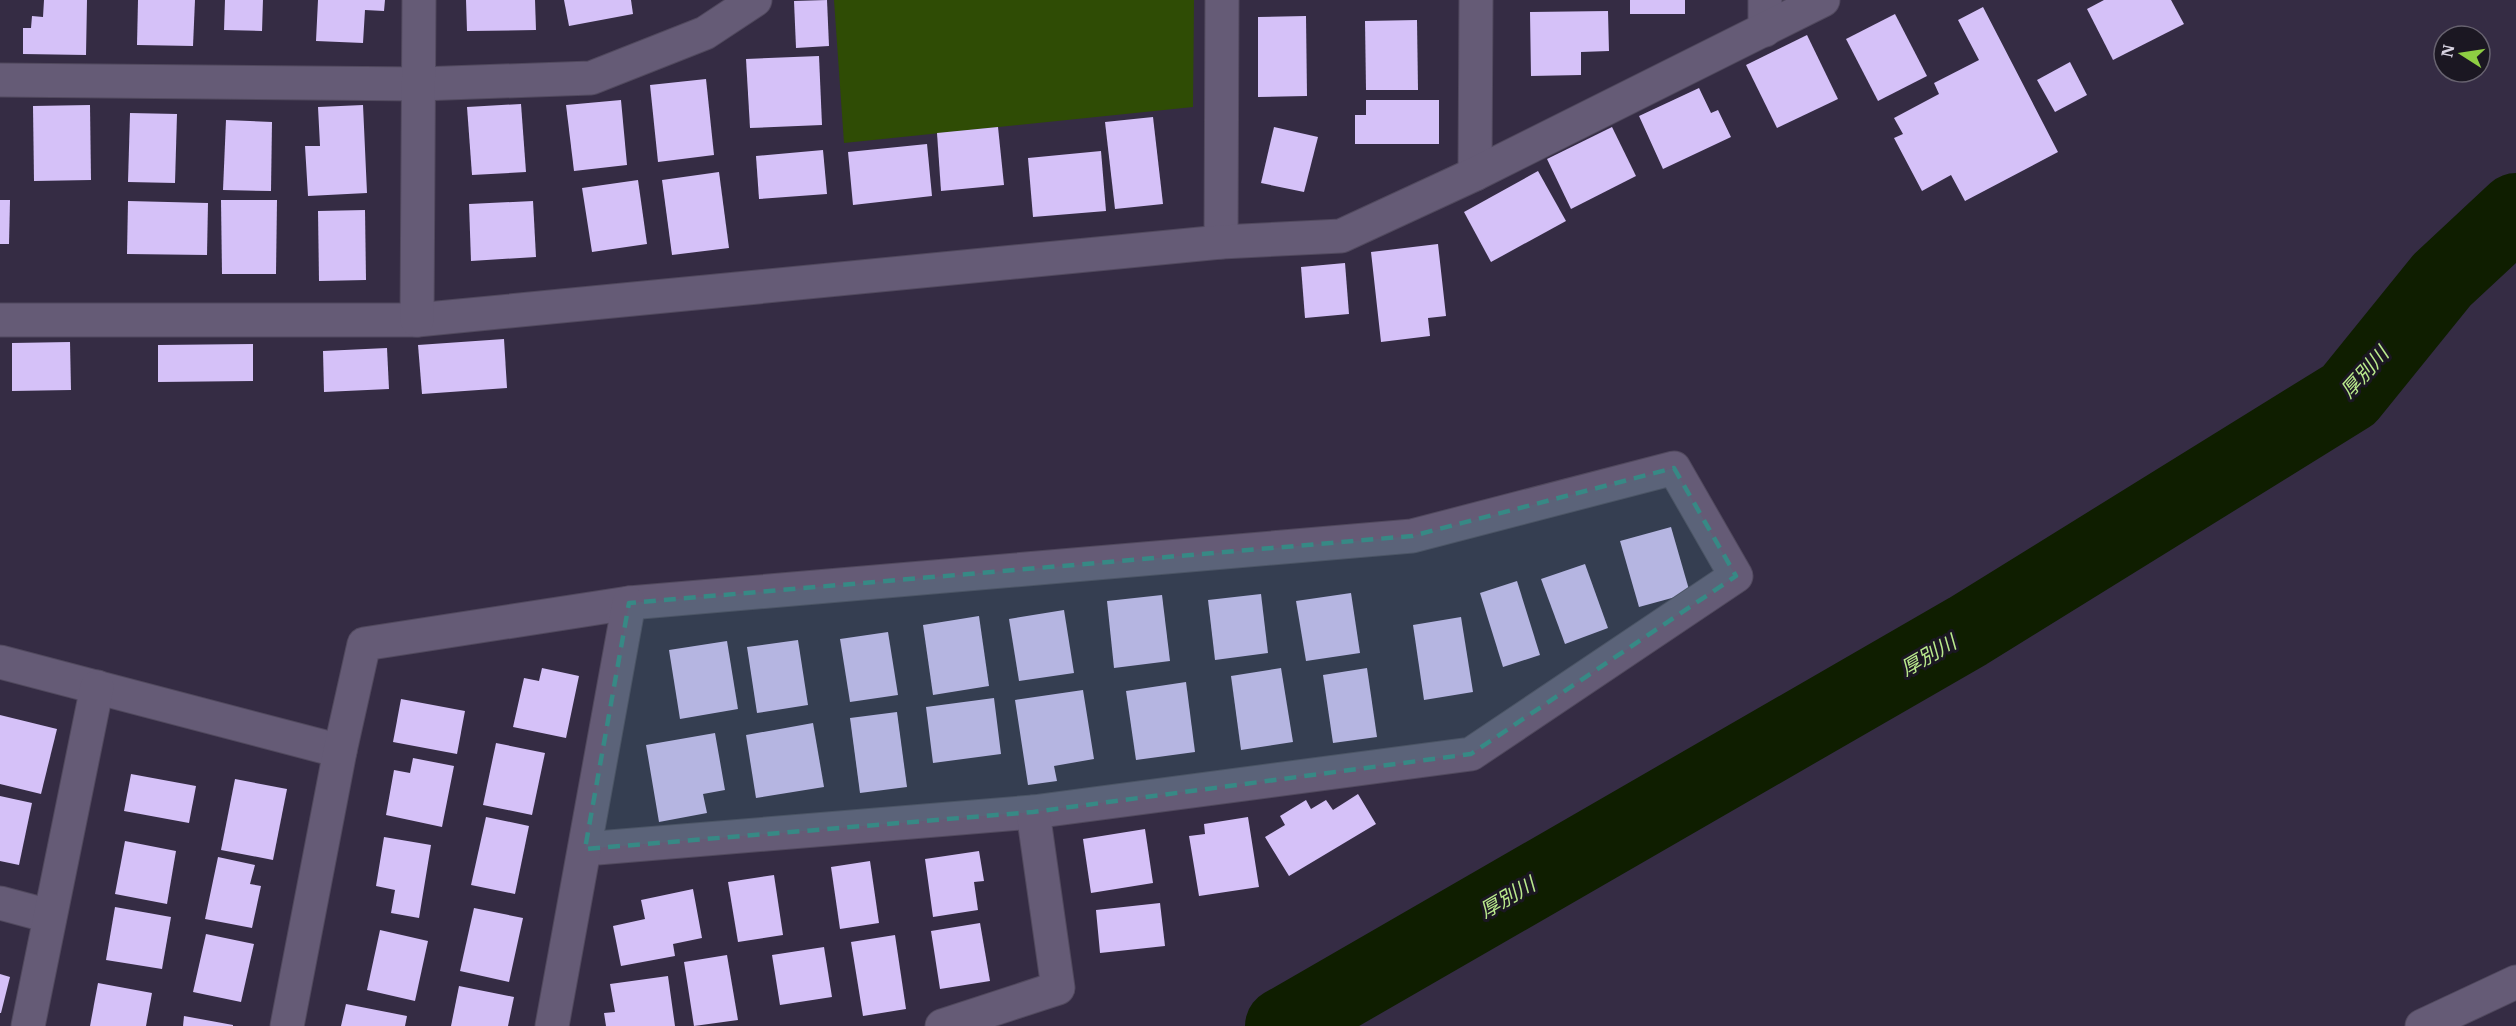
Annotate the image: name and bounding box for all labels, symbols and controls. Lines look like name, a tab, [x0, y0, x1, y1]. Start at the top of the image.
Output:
north arrow	[2432, 24, 2492, 84]
text: N	[2436, 43, 2458, 59]
water label: 厚別川	[2334, 339, 2395, 403]
water label: 厚別川	[1895, 627, 1962, 682]
water label: 厚別川	[1474, 869, 1541, 924]

